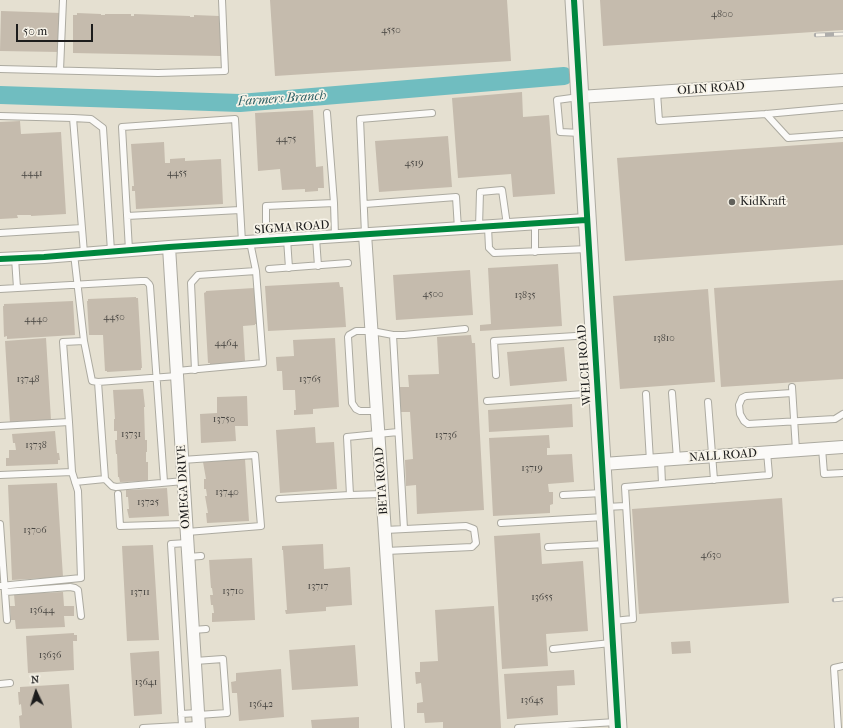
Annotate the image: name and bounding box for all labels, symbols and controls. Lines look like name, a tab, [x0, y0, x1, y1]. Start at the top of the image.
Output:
house number: 4800	[711, 9, 733, 21]
scale bar	[18, 16, 95, 42]
text: 50 m	[23, 24, 47, 38]
house number: 4550	[381, 25, 401, 37]
street label: OLIN ROAD	[677, 79, 745, 99]
water label: Farmers Branch	[237, 88, 327, 110]
house number: 4475	[276, 134, 296, 146]
house number: 4519	[405, 158, 423, 170]
house number: 4441	[21, 168, 43, 180]
house number: 4455	[167, 168, 187, 180]
place label: KidKraft	[740, 195, 786, 209]
marker: KidKraft	[727, 197, 737, 207]
street label: SIGMA ROAD	[254, 218, 330, 238]
house number: 4500	[423, 289, 443, 301]
house number: 13835	[514, 290, 536, 302]
house number: 4450	[103, 312, 125, 324]
house number: 4440	[24, 314, 48, 326]
street label: WELCH ROAD	[575, 324, 595, 406]
house number: 13810	[653, 333, 675, 345]
house number: 4464	[214, 338, 238, 350]
house number: 13748	[16, 374, 40, 386]
house number: 13765	[299, 374, 321, 386]
house number: 13750	[213, 414, 235, 426]
house number: 13731	[121, 429, 141, 441]
house number: 13736	[435, 430, 457, 442]
house number: 13738	[25, 440, 47, 452]
street label: OMEGA DRIVE	[175, 445, 193, 529]
street label: NALL ROAD	[688, 446, 758, 466]
street label: BETA ROAD	[372, 447, 392, 515]
house number: 13719	[521, 463, 543, 475]
house number: 13740	[215, 487, 239, 499]
house number: 13725	[137, 497, 159, 509]
house number: 13706	[23, 525, 47, 537]
house number: 4630	[701, 550, 721, 562]
house number: 13717	[308, 581, 328, 593]
house number: 13710	[222, 586, 244, 598]
house number: 13711	[130, 587, 150, 599]
house number: 13655	[531, 592, 553, 604]
house number: 13644	[30, 605, 54, 617]
house number: 13636	[39, 650, 61, 662]
north arrow	[16, 672, 56, 712]
text: N	[30, 673, 40, 686]
house number: 13641	[135, 677, 157, 689]
house number: 13645	[520, 695, 544, 707]
house number: 13642	[249, 699, 273, 711]

